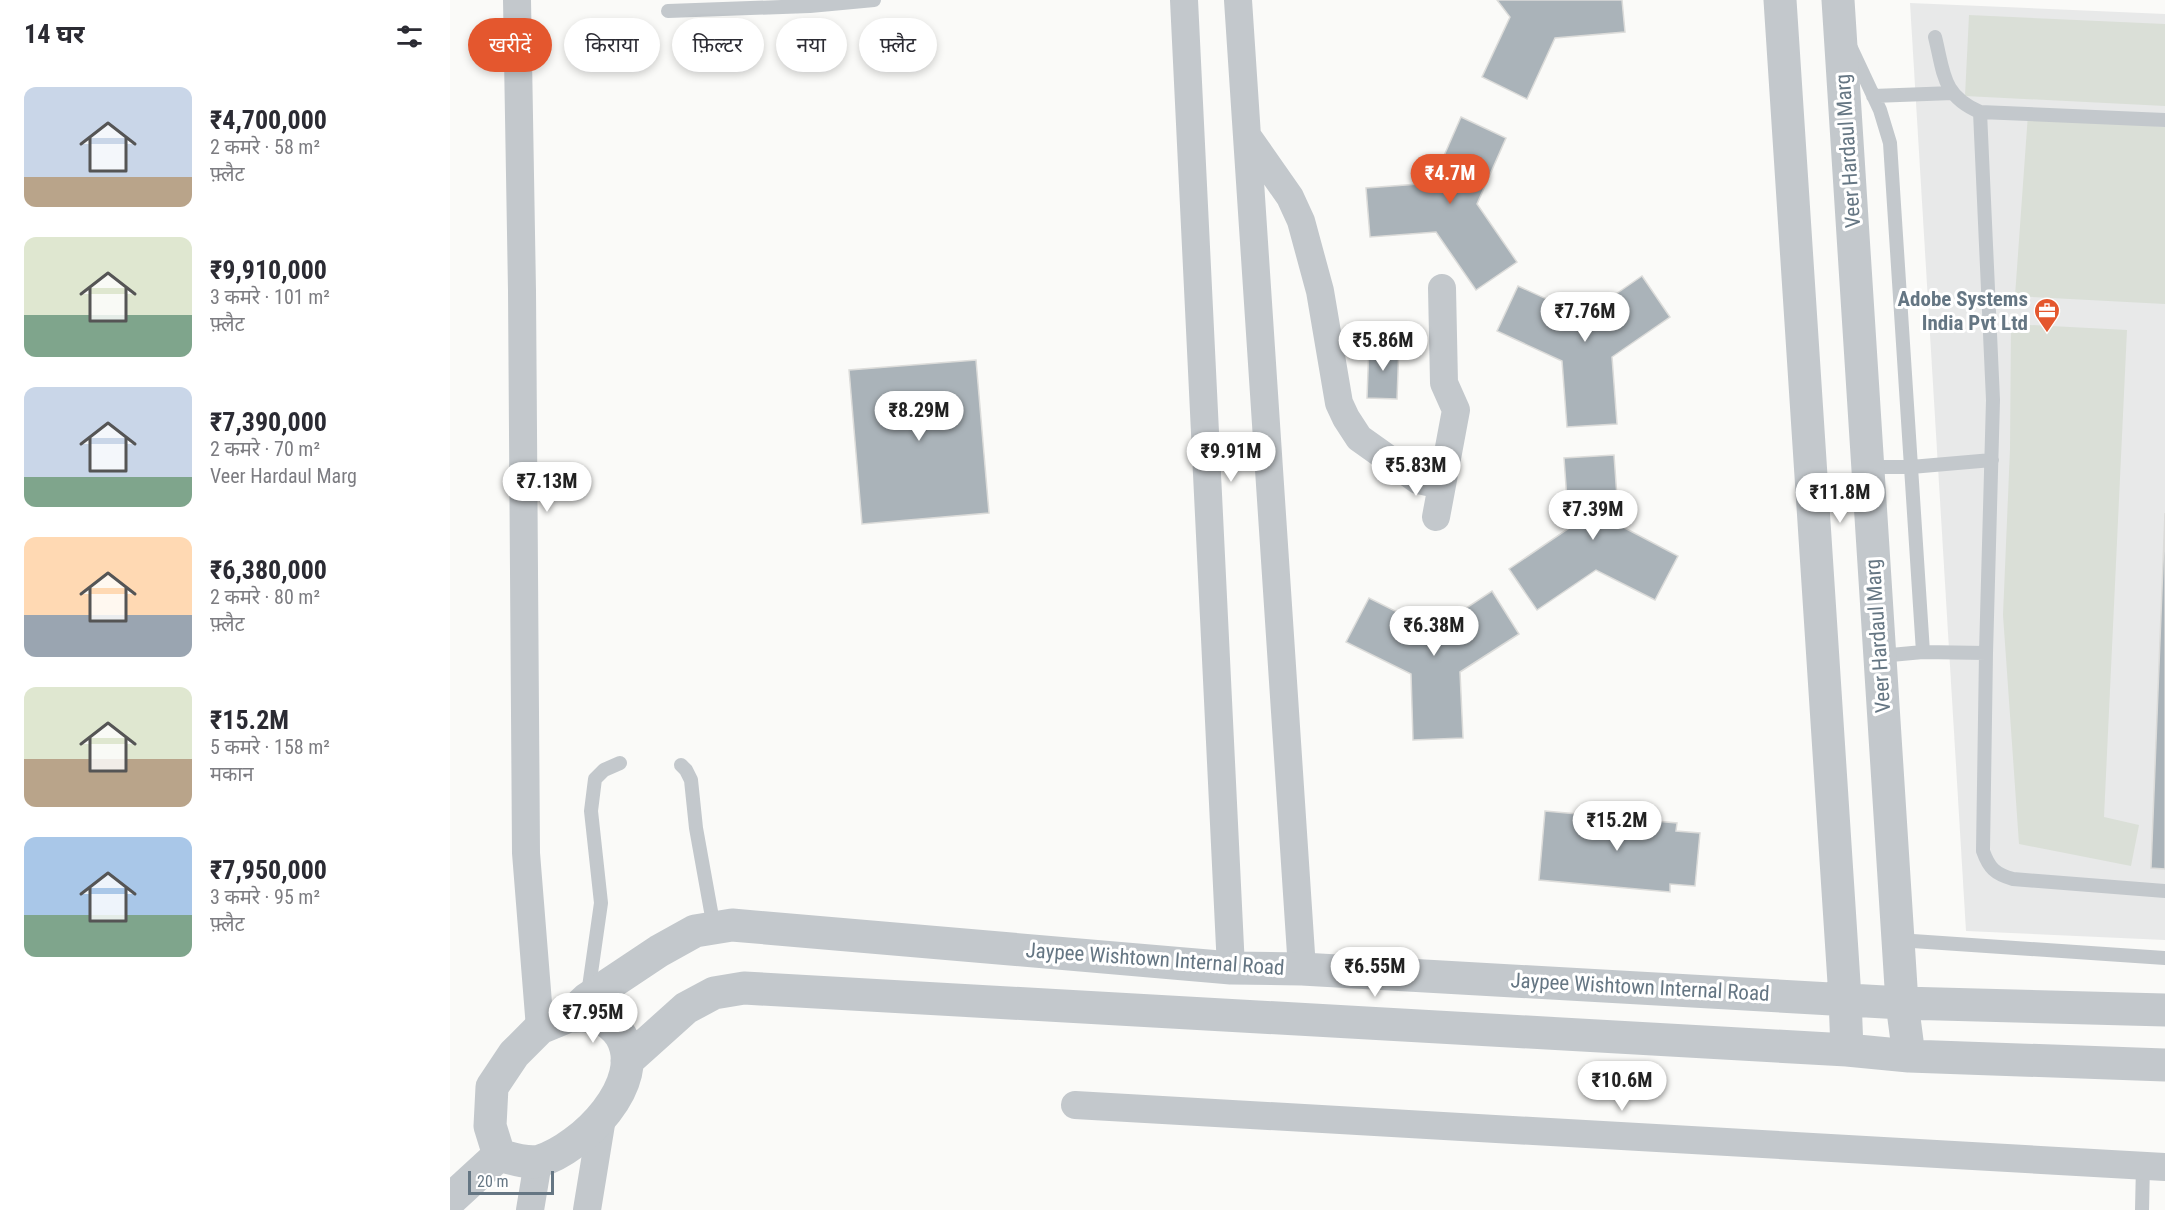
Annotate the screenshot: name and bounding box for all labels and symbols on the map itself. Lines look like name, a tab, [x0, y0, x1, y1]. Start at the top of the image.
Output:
street label: Veer Hardaul Marg	[1831, 73, 1865, 229]
pin: ₹4.7M	[1408, 154, 1492, 205]
place label: Adobe Systems India Pvt Ltd	[1897, 287, 2028, 335]
pin: ₹7.76M	[1536, 292, 1634, 343]
office icon: Adobe Systems India Pvt Ltd	[2032, 296, 2062, 334]
pin: ₹5.86M	[1334, 321, 1432, 372]
pin: ₹8.29M	[870, 391, 968, 442]
pin: ₹9.91M	[1182, 432, 1280, 483]
pin: ₹5.83M	[1367, 446, 1465, 497]
pin: ₹7.13M	[498, 462, 596, 513]
pin: ₹11.8M	[1791, 473, 1889, 524]
pin: ₹7.39M	[1544, 490, 1642, 541]
street label: Veer Hardaul Marg	[1861, 558, 1895, 714]
pin: ₹6.38M	[1385, 606, 1483, 657]
pin: ₹15.2M	[1568, 801, 1666, 852]
street label: Jaypee Wishtown Internal Road	[1025, 938, 1285, 980]
pin: ₹6.55M	[1326, 947, 1424, 998]
street label: Jaypee Wishtown Internal Road	[1510, 968, 1770, 1006]
pin: ₹7.95M	[544, 993, 642, 1044]
pin: ₹10.6M	[1573, 1061, 1671, 1112]
scale bar	[468, 1168, 554, 1196]

